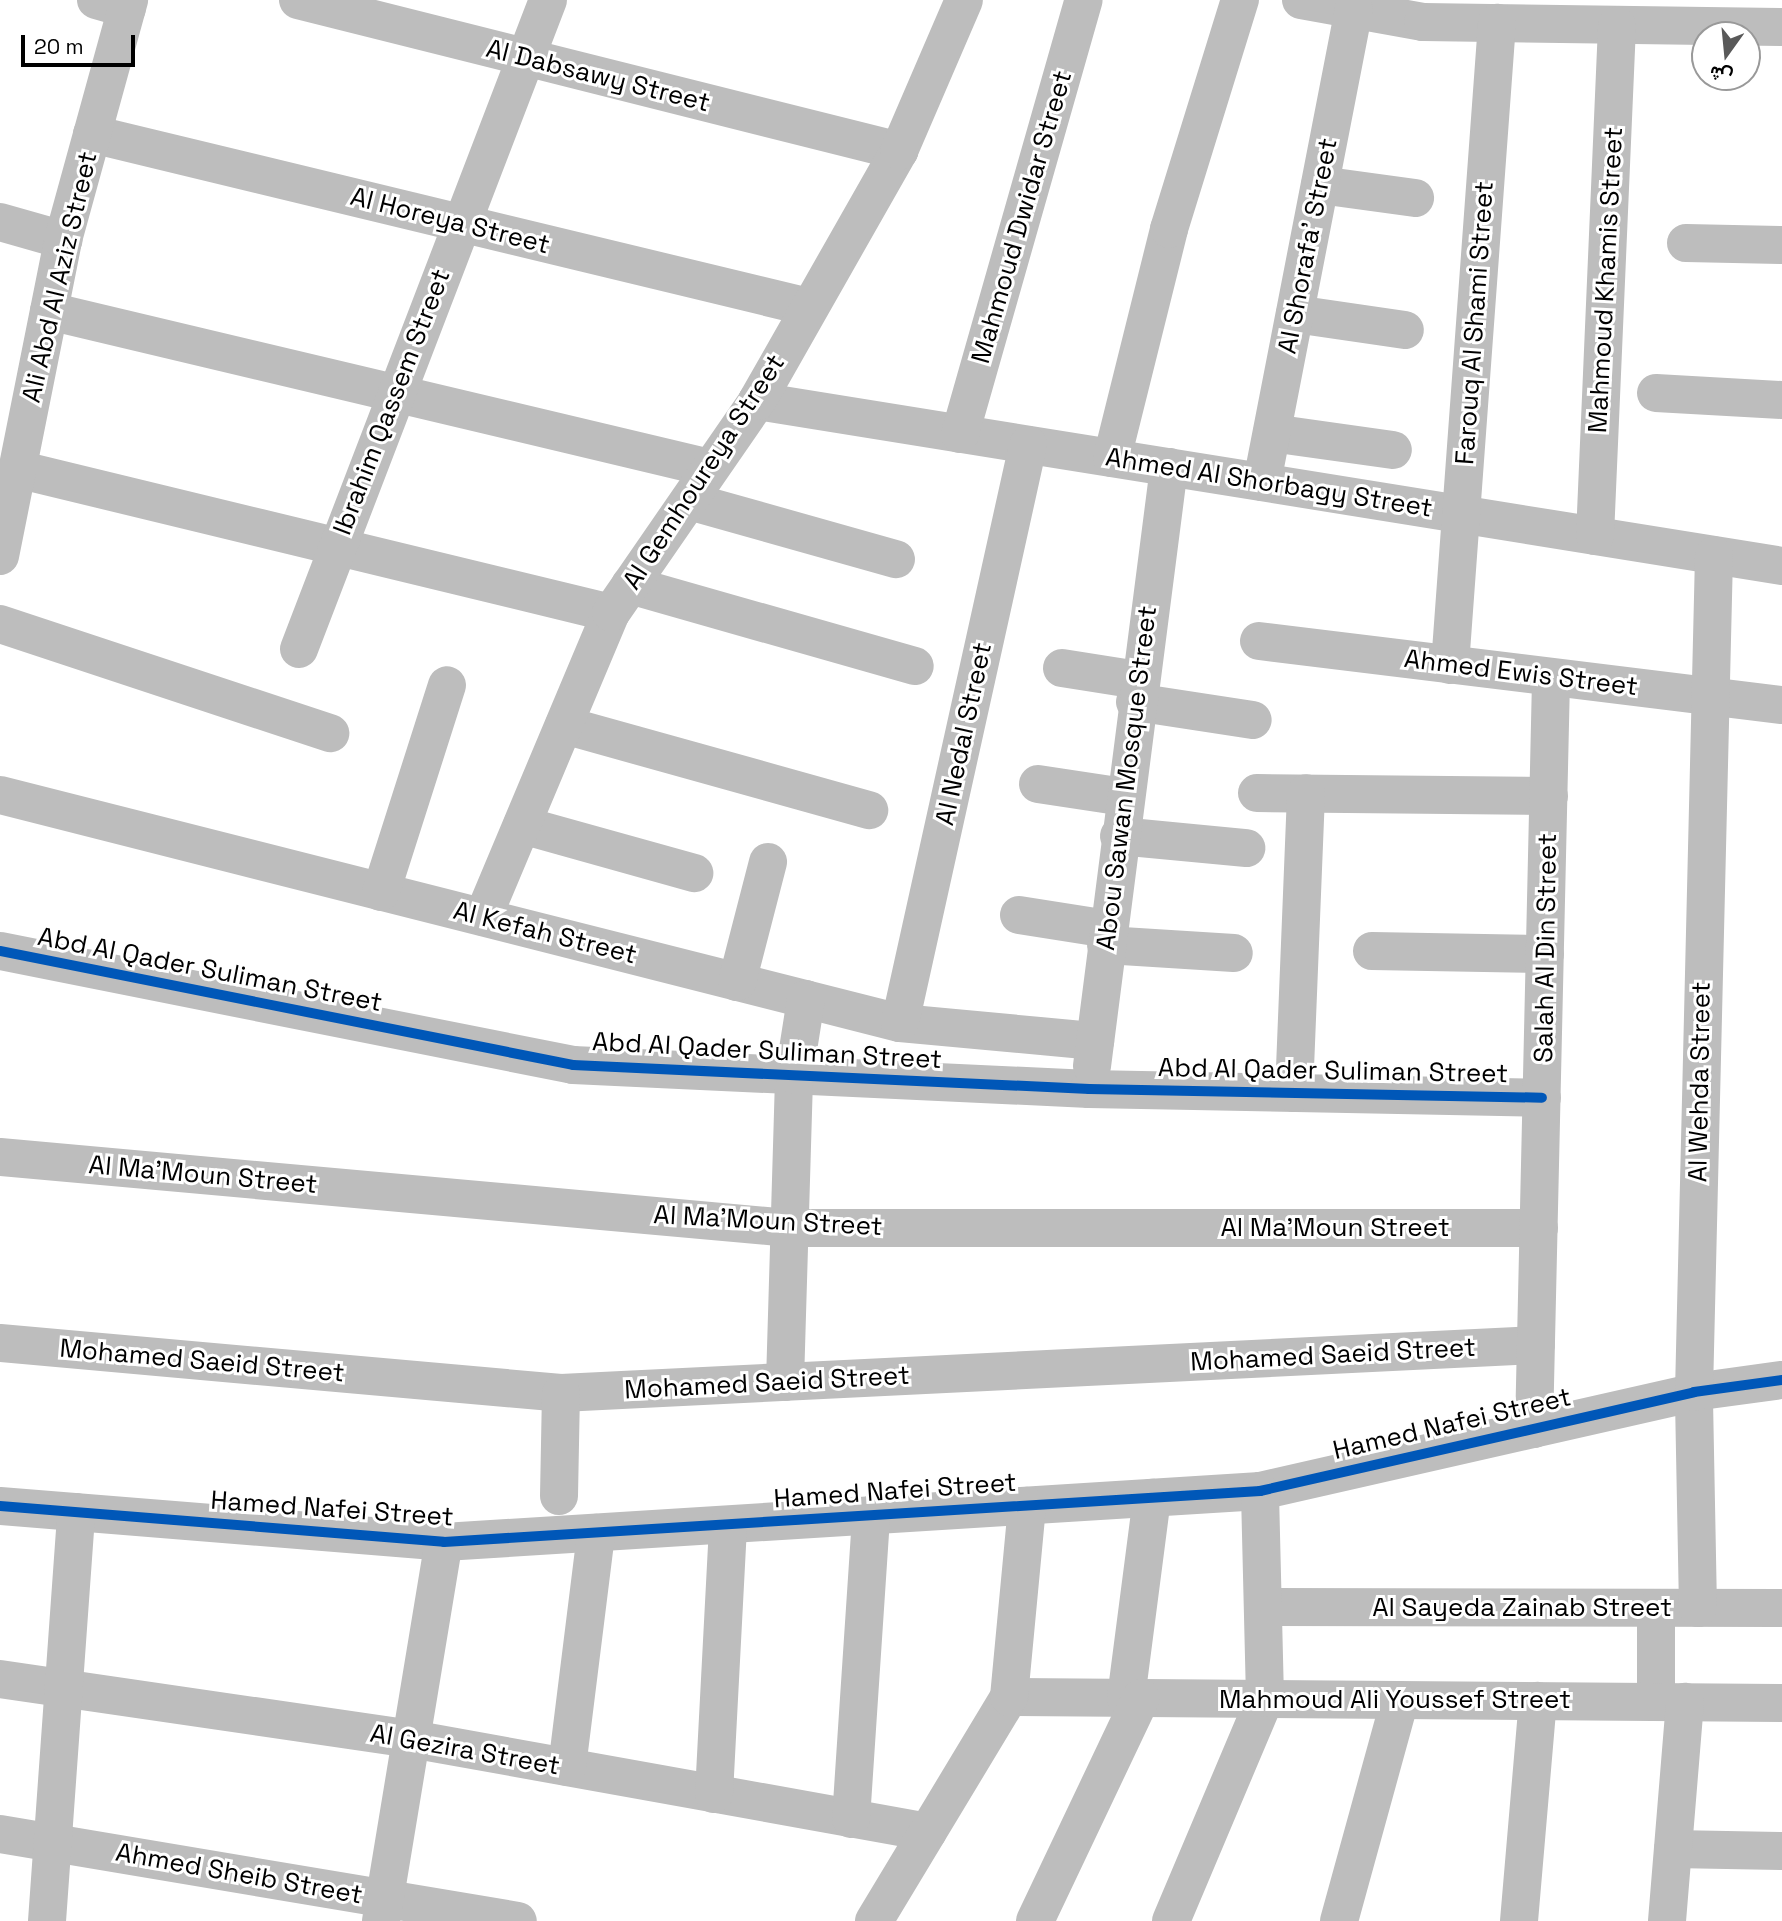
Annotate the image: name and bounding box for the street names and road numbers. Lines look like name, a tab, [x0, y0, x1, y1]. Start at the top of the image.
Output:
street label: Al Dabsawy Street	[483, 33, 713, 119]
street label: Mahmoud Dwidar Street	[965, 67, 1079, 367]
street label: Mahmoud Khamis Street	[1582, 126, 1630, 434]
street label: Al Shorafa' Street	[1272, 136, 1344, 356]
street label: Ali Abd Al Aziz Street	[16, 148, 104, 406]
street label: Farouq Al Shami Street	[1450, 180, 1500, 466]
street label: Al Horeya Street	[347, 181, 553, 261]
street label: Ibrahim Qassem Street	[327, 265, 457, 539]
street label: Al Gemhoureya Street	[616, 349, 792, 595]
street label: Ahmed Al Shorbagy Street	[1103, 442, 1435, 524]
street label: Abou Sawan Mosque Street	[1090, 604, 1164, 952]
street label: Al Nedal Street	[929, 640, 999, 828]
street label: Ahmed Ewis Street	[1402, 643, 1640, 703]
street label: Salah Al Din Street	[1528, 833, 1564, 1063]
street label: Al Kefah Street	[450, 895, 640, 971]
street label: Abd Al Qader Suliman Street	[35, 921, 385, 1019]
street label: Al Wehda Street	[1683, 981, 1717, 1183]
street label: Abd Al Qader Suliman Street	[591, 1026, 943, 1076]
street label: Abd Al Qader Suliman Street	[1157, 1052, 1509, 1090]
street label: Al Ma'Moun Street	[87, 1149, 319, 1201]
street label: Al Ma'Moun Street	[653, 1199, 883, 1243]
street label: Al Ma'Moun Street	[1220, 1212, 1450, 1244]
street label: Mohamed Saeid Street	[1189, 1332, 1477, 1378]
street label: Mohamed Saeid Street	[58, 1333, 346, 1389]
street label: Mohamed Saeid Street	[623, 1360, 911, 1406]
street label: Hamed Nafei Street	[1330, 1381, 1574, 1467]
street label: Hamed Nafei Street	[773, 1467, 1017, 1515]
street label: Hamed Nafei Street	[210, 1485, 454, 1533]
street label: Al Sayeda Zainab Street	[1372, 1592, 1672, 1624]
street label: Mahmoud Ali Youssef Street	[1219, 1684, 1571, 1716]
street label: Al Gezira Street	[368, 1718, 562, 1782]
street label: Ahmed Sheib Street	[113, 1837, 365, 1911]

